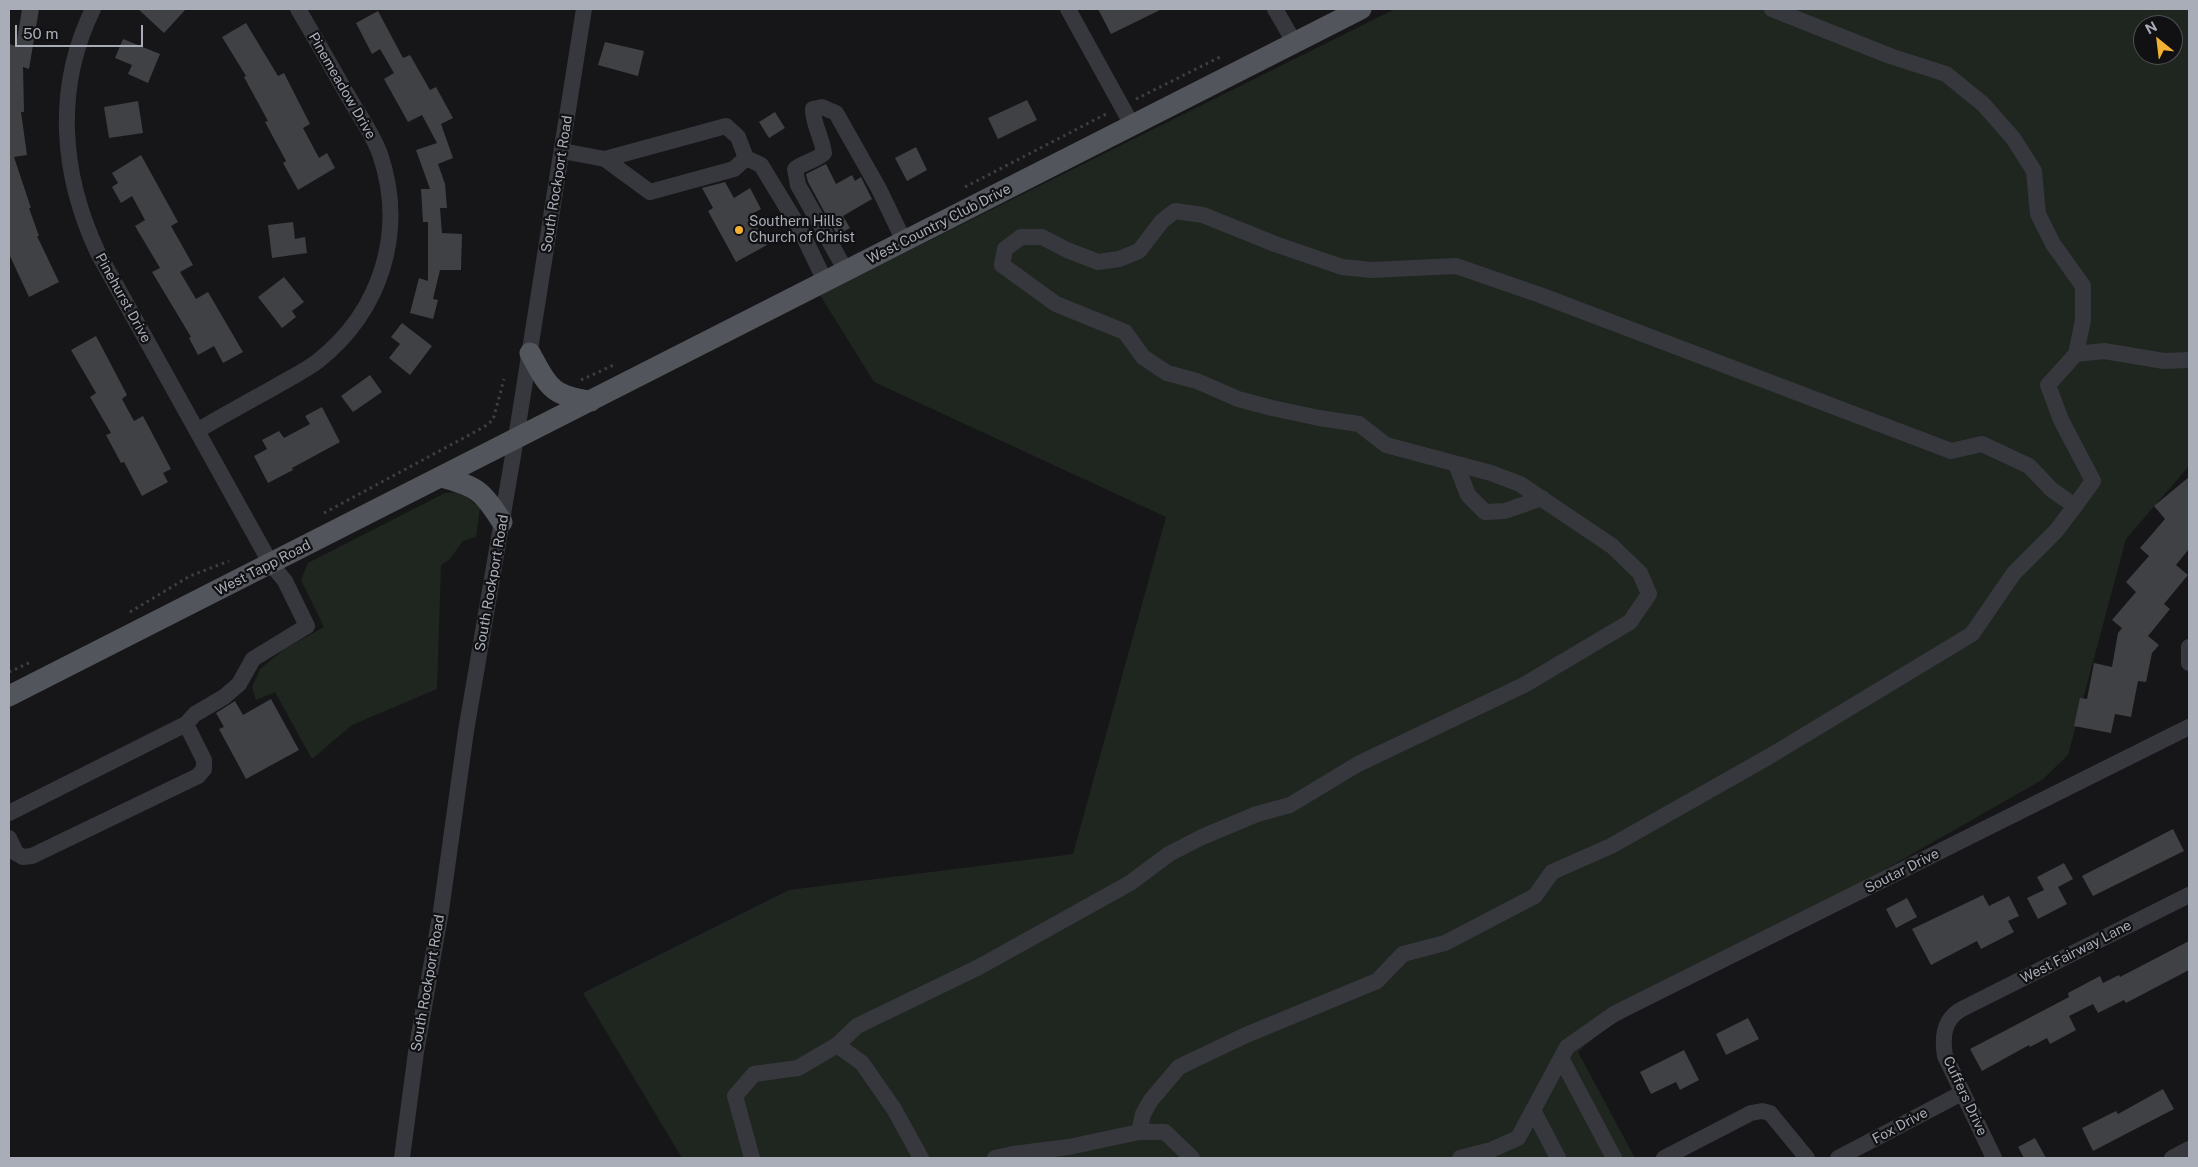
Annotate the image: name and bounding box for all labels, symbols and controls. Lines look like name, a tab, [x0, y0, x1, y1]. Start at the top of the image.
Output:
scale bar	[18, 15, 145, 47]
north arrow	[2133, 15, 2183, 65]
text: N	[2143, 18, 2160, 37]
text: 50 m	[23, 25, 58, 42]
street label: Pinemeadow Drive	[305, 30, 379, 142]
street label: South Rockport Road	[538, 114, 576, 254]
street label: West Country Club Drive	[864, 180, 1014, 268]
place label: Southern Hills Church of Christ	[749, 214, 855, 246]
marker: Southern Hills Church of Christ	[733, 224, 745, 236]
street label: Pinehurst Drive	[92, 250, 154, 346]
street label: South Rockport Road	[472, 513, 512, 653]
street label: West Tapp Road	[212, 537, 314, 599]
street label: Soutar Drive	[1862, 845, 1942, 897]
street label: South Rockport Road	[408, 913, 448, 1053]
street label: West Fairway Lane	[2018, 917, 2134, 987]
street label: Cuffers Drive	[1939, 1054, 1991, 1138]
street label: Fox Drive	[1869, 1104, 1931, 1148]

